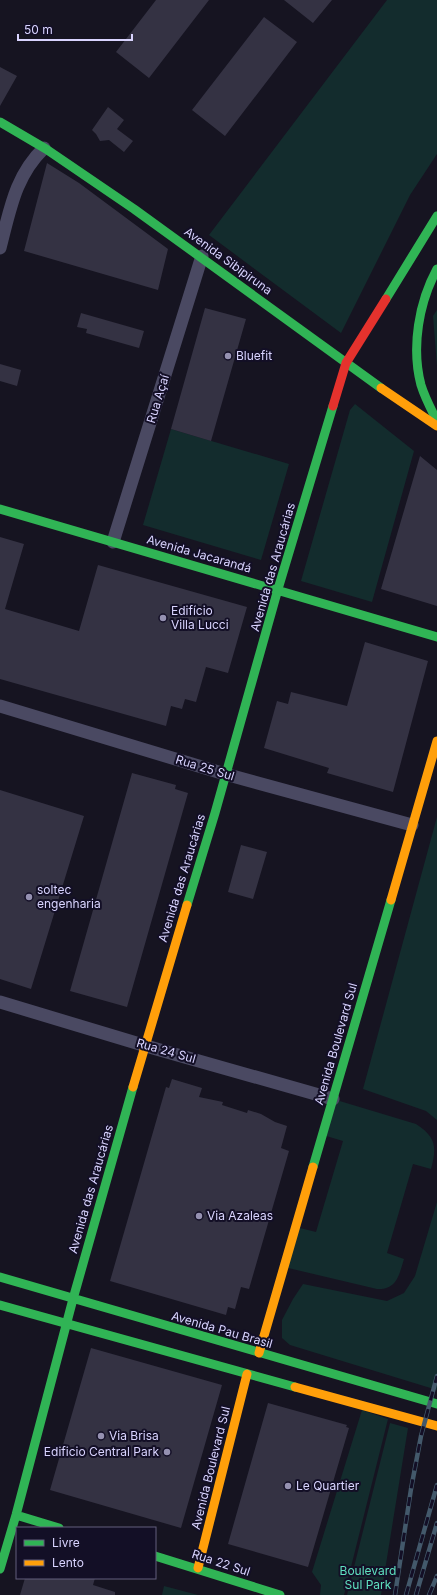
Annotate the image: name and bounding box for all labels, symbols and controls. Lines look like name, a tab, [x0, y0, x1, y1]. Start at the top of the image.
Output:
scale bar	[18, 16, 132, 42]
text: 50 m	[24, 22, 53, 37]
street label: Avenida Sibipiruna	[181, 224, 275, 298]
place label: Bluefit	[236, 348, 272, 363]
marker: Bluefit	[223, 351, 233, 361]
street label: Rua Açaí	[143, 373, 172, 425]
street label: Avenida das Araucárias	[247, 501, 298, 633]
street label: Avenida Jacarandá	[145, 531, 253, 576]
place label: Edifício Villa Lucci	[171, 603, 229, 632]
marker: Edifício Villa Lucci	[158, 613, 168, 623]
street label: Rua 25 Sul	[174, 751, 236, 784]
street label: Avenida das Araucárias	[155, 812, 208, 944]
place label: soltec engenharia	[37, 882, 101, 911]
marker: soltec engenharia	[24, 892, 34, 902]
street label: Avenida Boulevard Sul	[311, 981, 360, 1107]
street label: Rua 24 Sul	[135, 1035, 197, 1066]
street label: Avenida das Araucárias	[65, 1123, 116, 1255]
place label: Via Azaleas	[207, 1208, 273, 1223]
marker: Via Azaleas	[194, 1211, 204, 1221]
street label: Avenida Pau Brasil	[170, 1308, 274, 1351]
street label: Avenida Boulevard Sul	[188, 1405, 233, 1531]
place label: Via Brisa	[109, 1428, 159, 1443]
marker: Via Brisa	[96, 1431, 106, 1441]
place label: Edificio Central Park	[44, 1444, 159, 1459]
marker: Edificio Central Park	[162, 1447, 172, 1457]
place label: Le Quartier	[296, 1478, 360, 1493]
marker: Le Quartier	[283, 1481, 293, 1491]
legend	[16, 1527, 156, 1579]
text: Livre	[52, 1535, 80, 1550]
street label: Rua 22 Sul	[190, 1546, 252, 1579]
text: Lento	[52, 1555, 84, 1570]
park label: Boulevard Sul Park	[340, 1563, 396, 1592]

